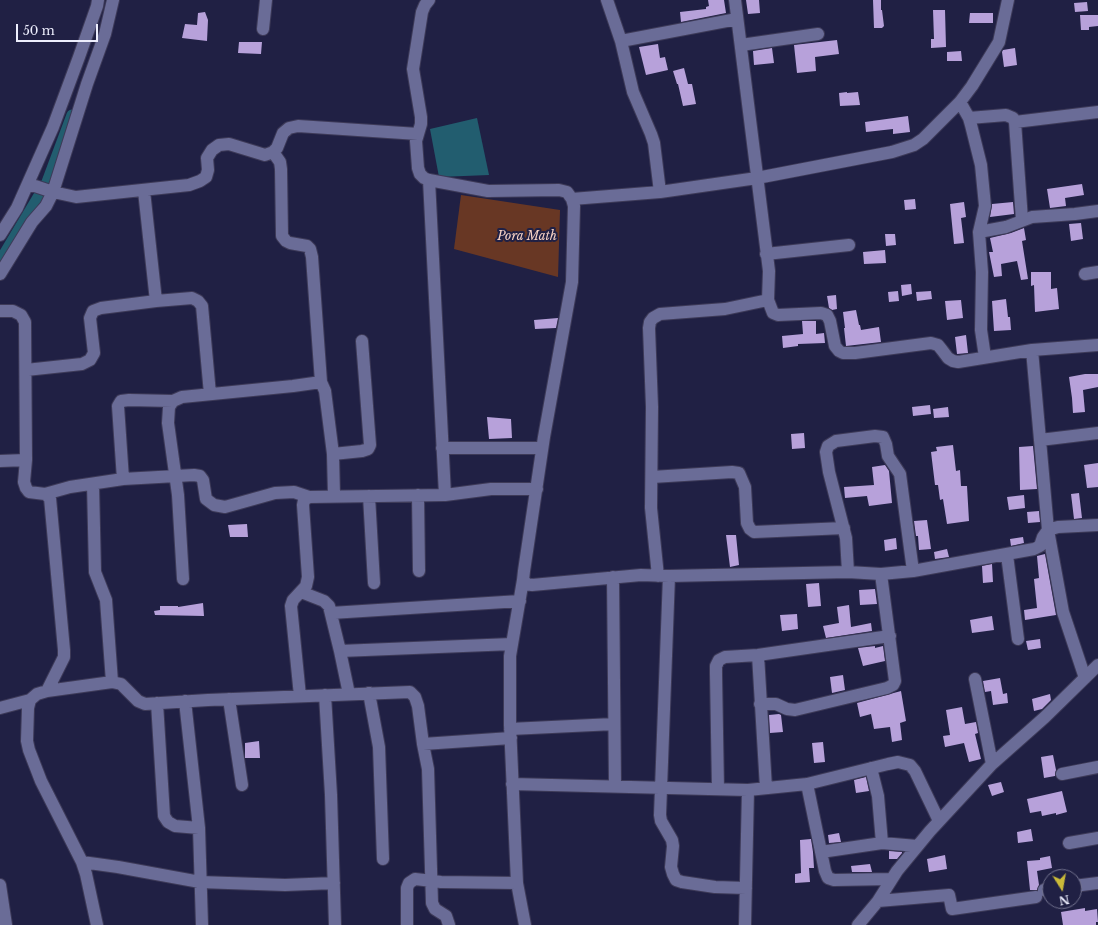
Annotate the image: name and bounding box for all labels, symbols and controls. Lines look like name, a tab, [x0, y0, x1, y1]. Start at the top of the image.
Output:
scale bar	[18, 16, 100, 42]
text: 50 m	[23, 23, 55, 38]
park label: Pora Math	[497, 230, 557, 244]
north arrow	[1042, 869, 1082, 909]
text: N	[1058, 892, 1071, 908]

